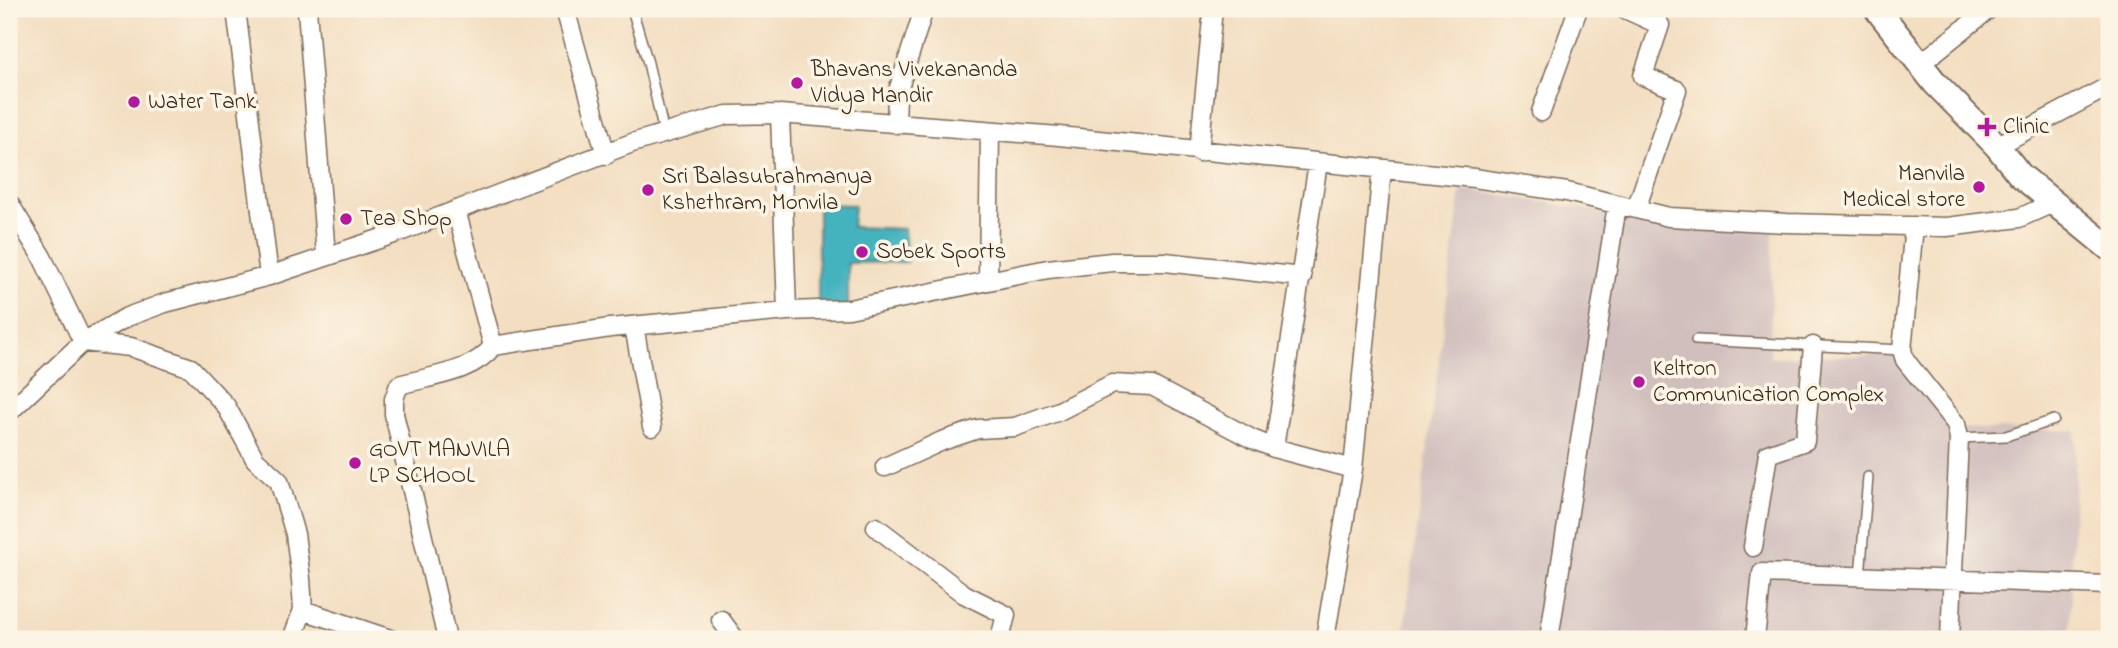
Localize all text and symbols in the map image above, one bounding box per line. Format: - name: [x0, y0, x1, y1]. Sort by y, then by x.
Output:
- place label: Bhavans Vivekananda Vidya Mandir: [810, 54, 1017, 115]
- marker: Bhavans Vivekananda Vidya Mandir: [789, 75, 805, 91]
- place label: Water Tank: [148, 86, 257, 119]
- marker: Water Tank: [126, 94, 142, 110]
- place label: Clinic: [2003, 111, 2050, 144]
- marker: Clinic: [1977, 117, 1997, 137]
- place label: Manvila Medical store: [1843, 158, 1966, 217]
- place label: Sri Balasubrahmanya Kshethram, Monvila: [662, 161, 872, 220]
- marker: Manvila Medical store: [1971, 179, 1987, 195]
- marker: Sri Balasubrahmanya Kshethram, Monvila: [640, 182, 656, 198]
- place label: Tea Shop: [360, 203, 452, 236]
- marker: Tea Shop: [338, 211, 354, 227]
- place label: Sobek Sports: [876, 236, 1006, 269]
- marker: Sobek Sports: [854, 244, 870, 260]
- place label: Keltron Communication Complex: [1653, 353, 1884, 412]
- marker: Keltron Communication Complex: [1631, 374, 1647, 390]
- place label: GOVT MANVILA LP SCHOOL: [369, 434, 510, 493]
- marker: GOVT MANVILA LP SCHOOL: [347, 455, 363, 471]

